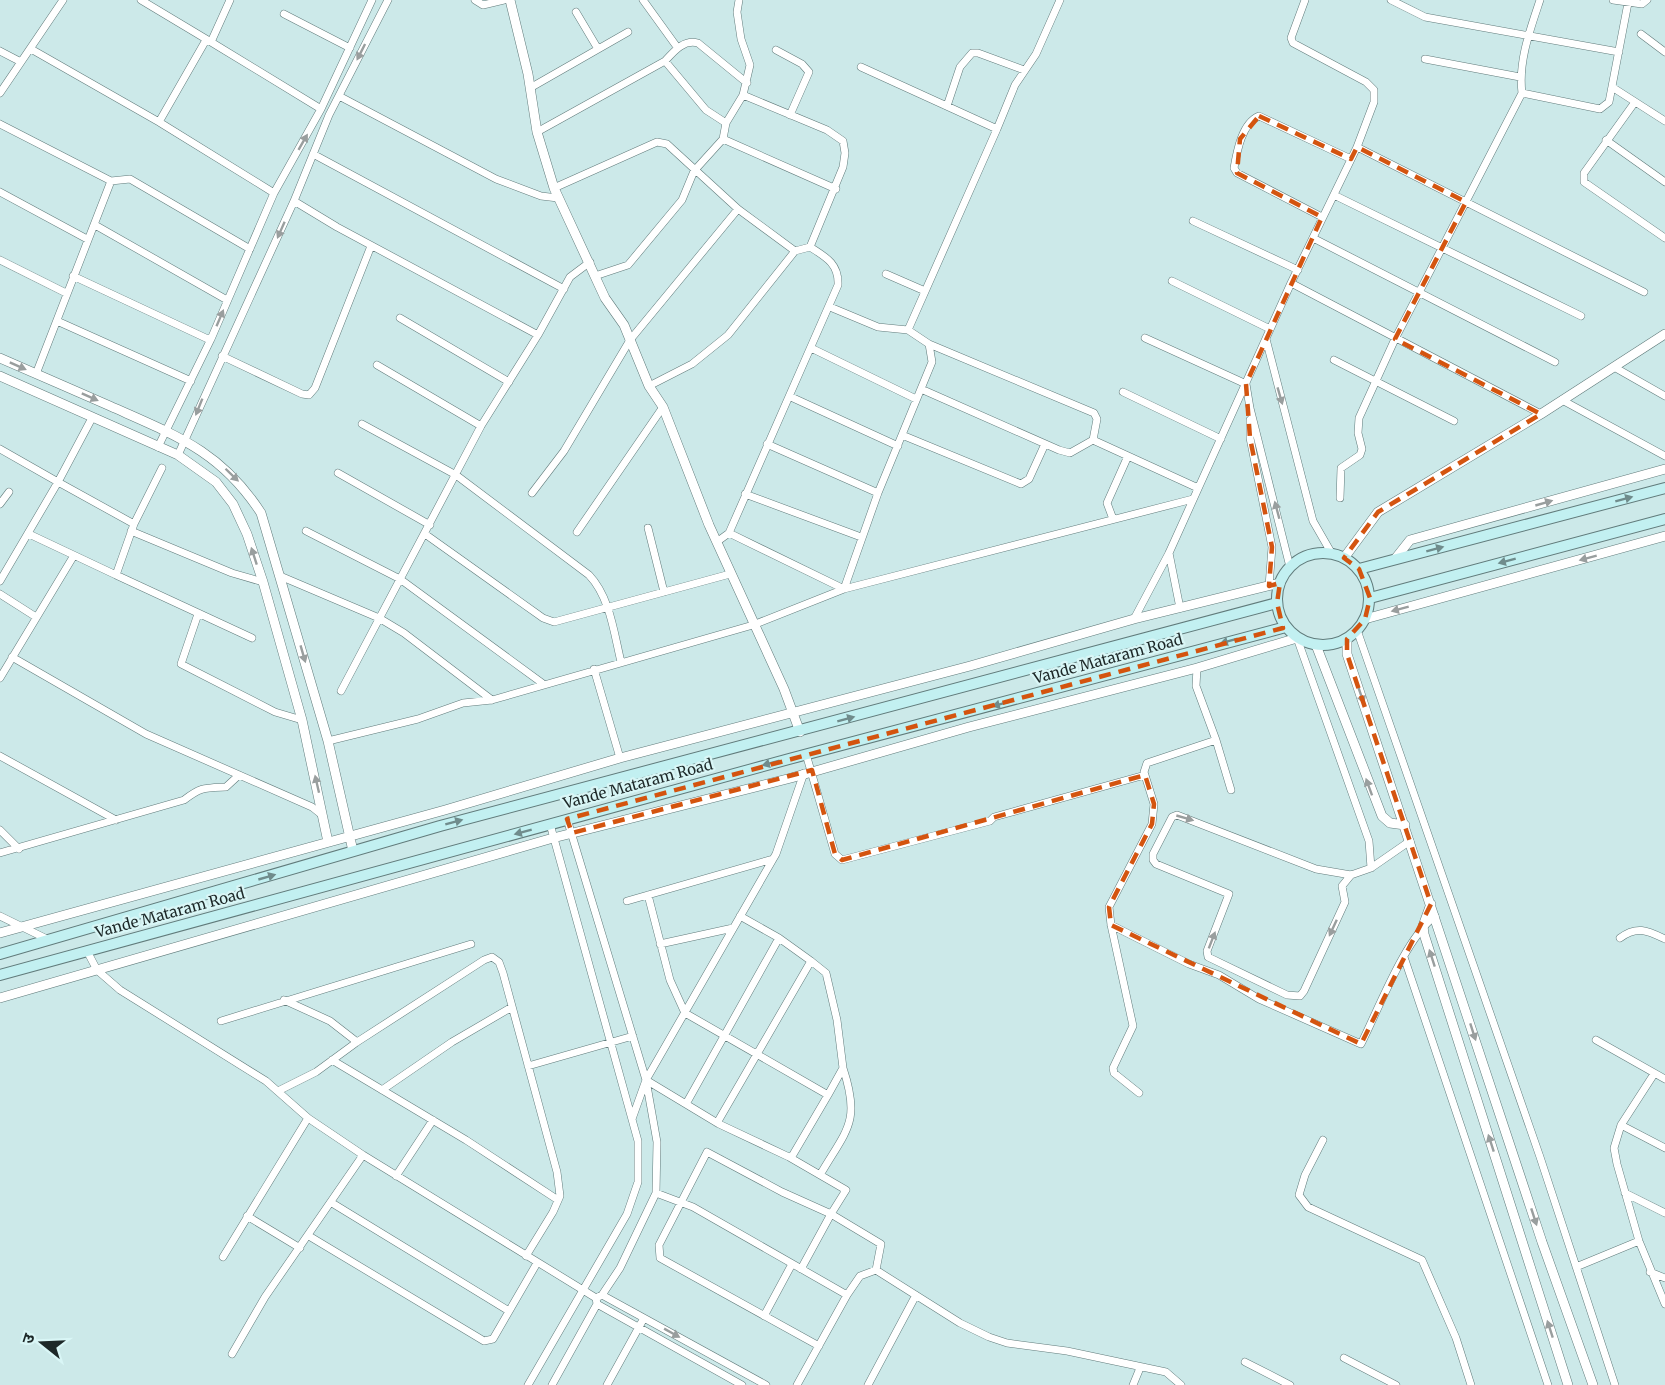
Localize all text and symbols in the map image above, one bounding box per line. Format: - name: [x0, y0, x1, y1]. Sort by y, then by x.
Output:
- one-way arrow: [356, 44, 366, 61]
- one-way arrow: [298, 133, 308, 150]
- one-way arrow: [276, 221, 286, 239]
- one-way arrow: [215, 309, 225, 327]
- one-way arrow: [9, 361, 27, 371]
- one-way arrow: [1276, 387, 1285, 405]
- one-way arrow: [81, 393, 98, 402]
- one-way arrow: [194, 398, 204, 416]
- one-way arrow: [225, 468, 240, 482]
- one-way arrow: [1615, 494, 1633, 503]
- one-way arrow: [1535, 498, 1553, 507]
- one-way arrow: [1272, 501, 1281, 519]
- one-way arrow: [1426, 543, 1445, 553]
- one-way arrow: [249, 547, 258, 565]
- one-way arrow: [1579, 553, 1597, 563]
- one-way arrow: [1498, 557, 1516, 566]
- one-way arrow: [1391, 605, 1410, 615]
- street label: Vande Mataram Road: [1030, 629, 1185, 688]
- one-way arrow: [1220, 637, 1238, 646]
- one-way arrow: [299, 645, 308, 663]
- one-way arrow: [1356, 686, 1366, 704]
- one-way arrow: [992, 700, 1010, 709]
- one-way arrow: [837, 714, 855, 724]
- street label: Vande Mataram Road: [560, 754, 715, 813]
- one-way arrow: [762, 759, 781, 769]
- one-way arrow: [312, 775, 321, 794]
- one-way arrow: [1364, 777, 1374, 795]
- one-way arrow: [1176, 814, 1194, 824]
- one-way arrow: [445, 817, 463, 827]
- one-way arrow: [514, 827, 532, 837]
- one-way arrow: [258, 872, 276, 881]
- street label: Vande Mataram Road: [92, 883, 247, 942]
- one-way arrow: [1329, 919, 1338, 936]
- one-way arrow: [1207, 931, 1217, 949]
- one-way arrow: [1427, 949, 1436, 967]
- one-way arrow: [1469, 1023, 1479, 1041]
- one-way arrow: [1486, 1134, 1495, 1152]
- one-way arrow: [1530, 1208, 1539, 1226]
- north arrow: [12, 1313, 72, 1373]
- one-way arrow: [1545, 1320, 1554, 1338]
- one-way arrow: [663, 1328, 680, 1338]
- text: उ: [17, 1330, 39, 1346]

